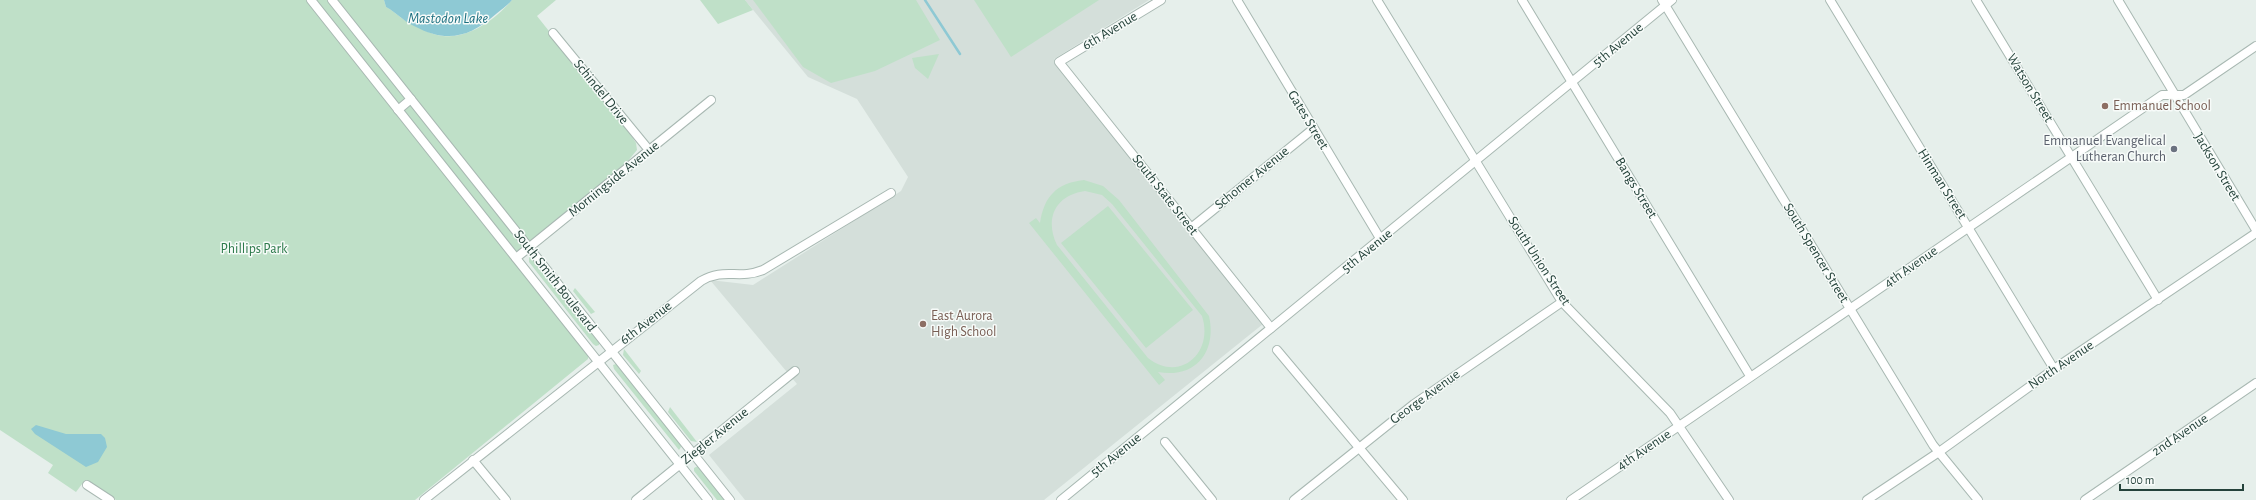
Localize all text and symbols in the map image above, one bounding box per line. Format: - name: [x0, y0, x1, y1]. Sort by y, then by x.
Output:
- street label: 6th Avenue: [1080, 9, 1140, 53]
- water label: Mastodon Lake: [408, 11, 488, 26]
- street label: 5th Avenue: [1590, 20, 1646, 70]
- street label: Watson Street: [2004, 51, 2056, 125]
- street label: Schindel Drive: [571, 57, 631, 127]
- street label: Gates Street: [1285, 88, 1331, 152]
- place label: Emmanuel School: [2113, 99, 2211, 113]
- marker: Emmanuel School: [2100, 101, 2110, 111]
- street label: Jackson Street: [2191, 131, 2243, 204]
- place label: Emmanuel Evangelical Lutheran Church: [2043, 134, 2166, 164]
- street label: Morningside Avenue: [566, 138, 662, 220]
- street label: Schomer Avenue: [1212, 144, 1292, 212]
- marker: Emmanuel Evangelical Lutheran Church: [2169, 144, 2179, 154]
- street label: Hinman Street: [1915, 146, 1969, 222]
- street label: South State Street: [1129, 152, 1201, 238]
- street label: Bangs Street: [1612, 155, 1660, 221]
- street label: South Spencer Street: [1781, 201, 1851, 306]
- street label: South Union Street: [1505, 214, 1573, 308]
- street label: 5th Avenue: [1339, 226, 1395, 276]
- street label: South Smith Boulevard: [511, 228, 599, 334]
- park label: Phillips Park: [220, 242, 288, 256]
- street label: 4th Avenue: [1882, 244, 1940, 290]
- street label: 6th Avenue: [617, 299, 675, 347]
- place label: East Aurora High School: [931, 309, 997, 339]
- marker: East Aurora High School: [918, 319, 928, 329]
- street label: North Avenue: [2026, 338, 2096, 392]
- street label: George Avenue: [1388, 367, 1462, 427]
- street label: Ziegler Avenue: [679, 405, 751, 467]
- street label: 2nd Avenue: [2150, 411, 2210, 459]
- street label: 4th Avenue: [1615, 427, 1673, 473]
- street label: 5th Avenue: [1088, 430, 1144, 480]
- scale bar: [2120, 466, 2243, 492]
- text: 100 m: [2126, 474, 2154, 486]

